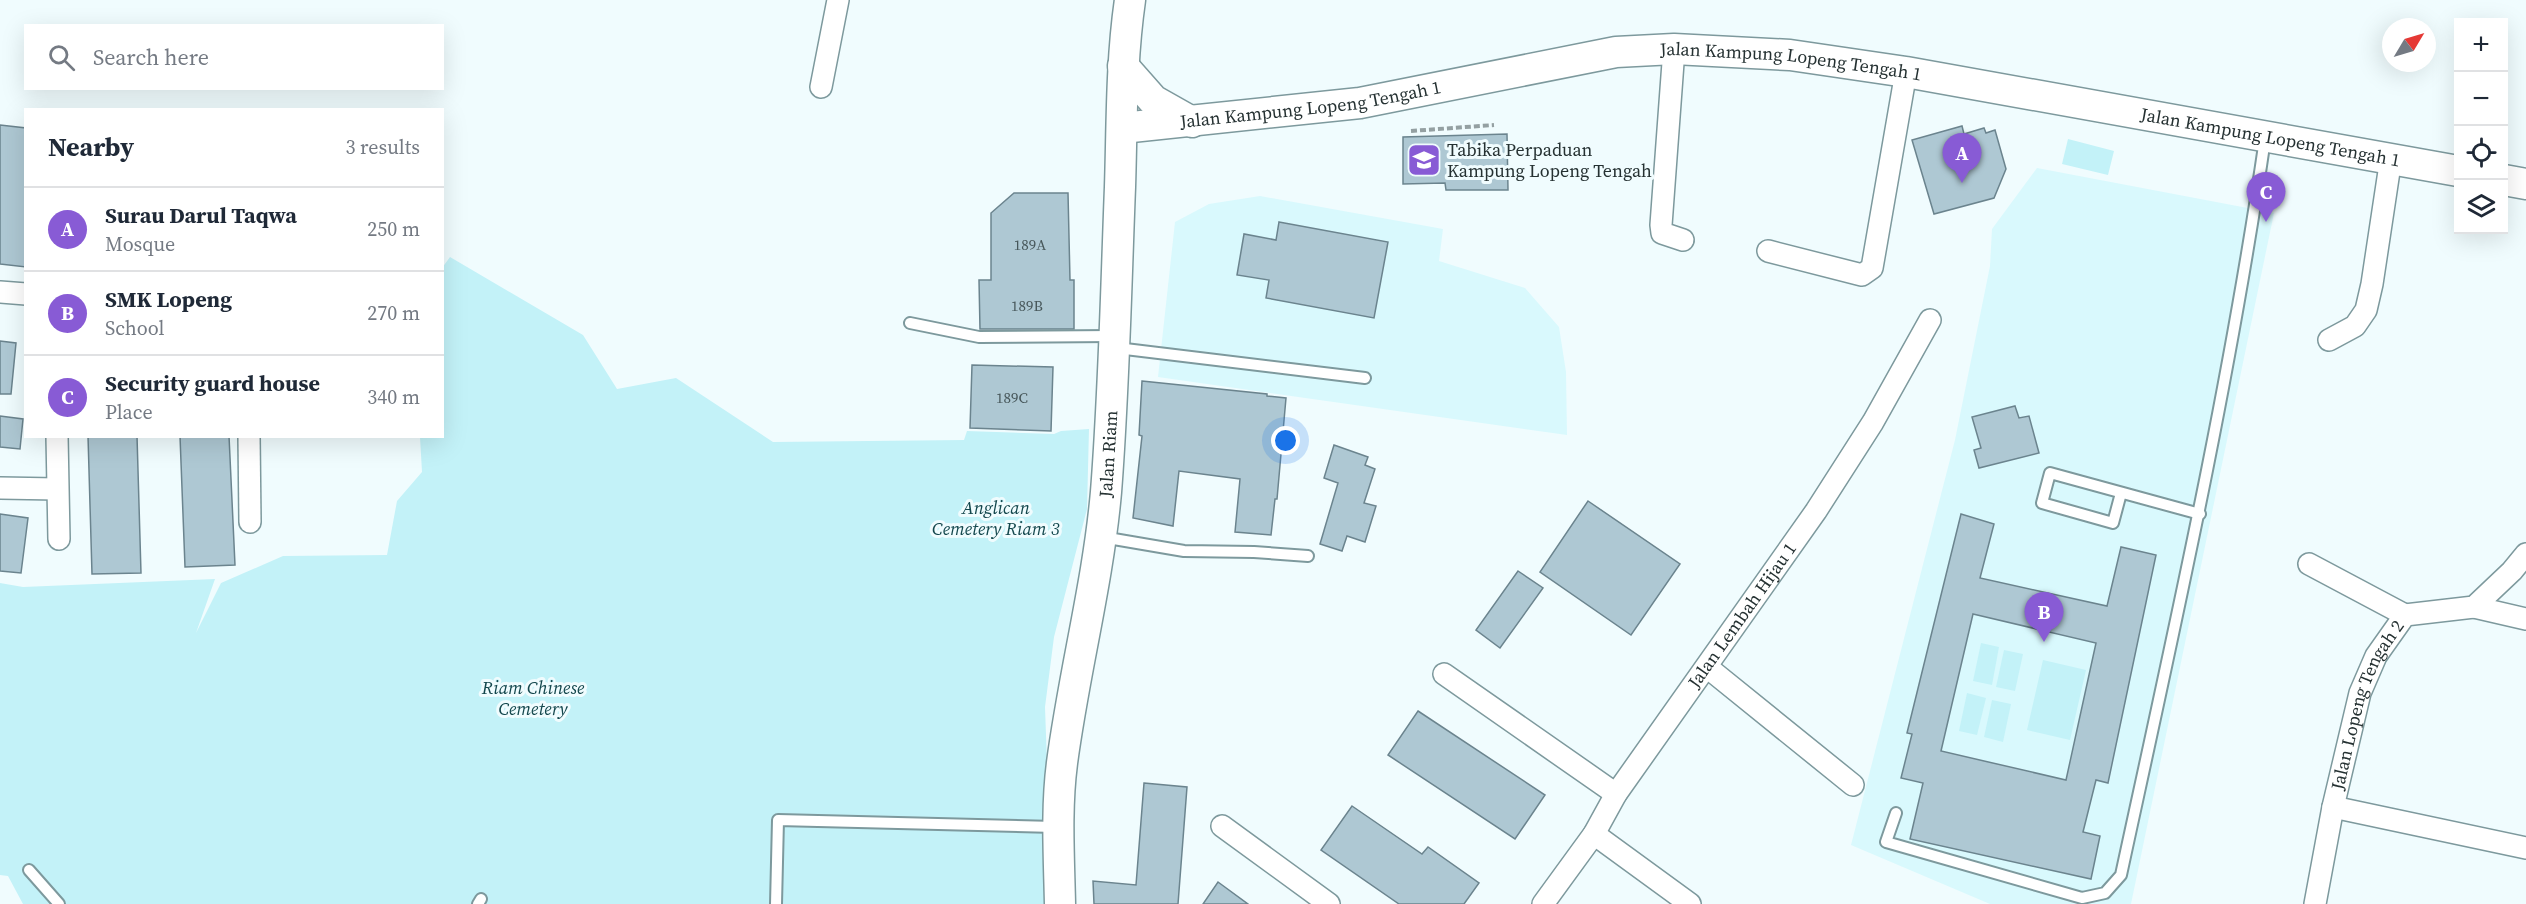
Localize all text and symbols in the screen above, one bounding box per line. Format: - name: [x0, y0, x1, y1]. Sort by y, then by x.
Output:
- north arrow: [2382, 18, 2436, 72]
- map controls: [2454, 18, 2508, 234]
- button: +: [2454, 18, 2508, 72]
- search box: [24, 24, 444, 90]
- street label: Jalan Kampung Lopeng Tengah 1: [1658, 36, 1924, 87]
- icon: search: [45, 41, 78, 74]
- text: Search here: [93, 42, 209, 72]
- button: −: [2454, 72, 2508, 126]
- street label: Jalan Kampung Lopeng Tengah 1: [1178, 74, 1443, 134]
- street label: Jalan Kampung Lopeng Tengah 1: [2138, 101, 2402, 172]
- button: locate: [2454, 126, 2508, 180]
- text: Nearby: [48, 129, 134, 165]
- text: 3 results: [345, 133, 420, 161]
- pin: A: [1942, 134, 1982, 183]
- place label: Tabika Perpaduan Kampung Lopeng Tengah: [1447, 137, 1652, 183]
- school or university icon: Tabika Perpaduan Kampung Lopeng Tengah: [1406, 142, 1442, 178]
- pin: C: [2246, 172, 2286, 222]
- button: layers: [2454, 180, 2508, 234]
- text: Surau Darul Taqwa: [105, 200, 297, 230]
- text: A: [61, 215, 74, 243]
- text: 250 m: [367, 215, 420, 243]
- text: Mosque: [105, 230, 175, 258]
- house number: 189A: [1014, 234, 1046, 255]
- text: SMK Lopeng: [105, 284, 232, 314]
- house number: 189B: [1011, 295, 1043, 316]
- text: B: [61, 299, 74, 327]
- text: 270 m: [367, 299, 420, 327]
- text: School: [105, 314, 165, 342]
- text: Security guard house: [105, 368, 320, 398]
- text: C: [61, 383, 74, 411]
- text: 340 m: [367, 383, 420, 411]
- house number: 189C: [996, 387, 1028, 408]
- text: Place: [105, 398, 153, 426]
- street label: Jalan Riam: [1092, 410, 1123, 499]
- your location: [1271, 426, 1300, 455]
- park label: Anglican Cemetery Riam 3: [932, 495, 1060, 541]
- street label: Jalan Lembah Hijau 1: [1681, 537, 1802, 694]
- pin: B: [2024, 592, 2064, 642]
- street label: Jalan Lopeng Tengah 2: [2324, 615, 2410, 793]
- park label: Riam Chinese Cemetery: [481, 675, 585, 721]

